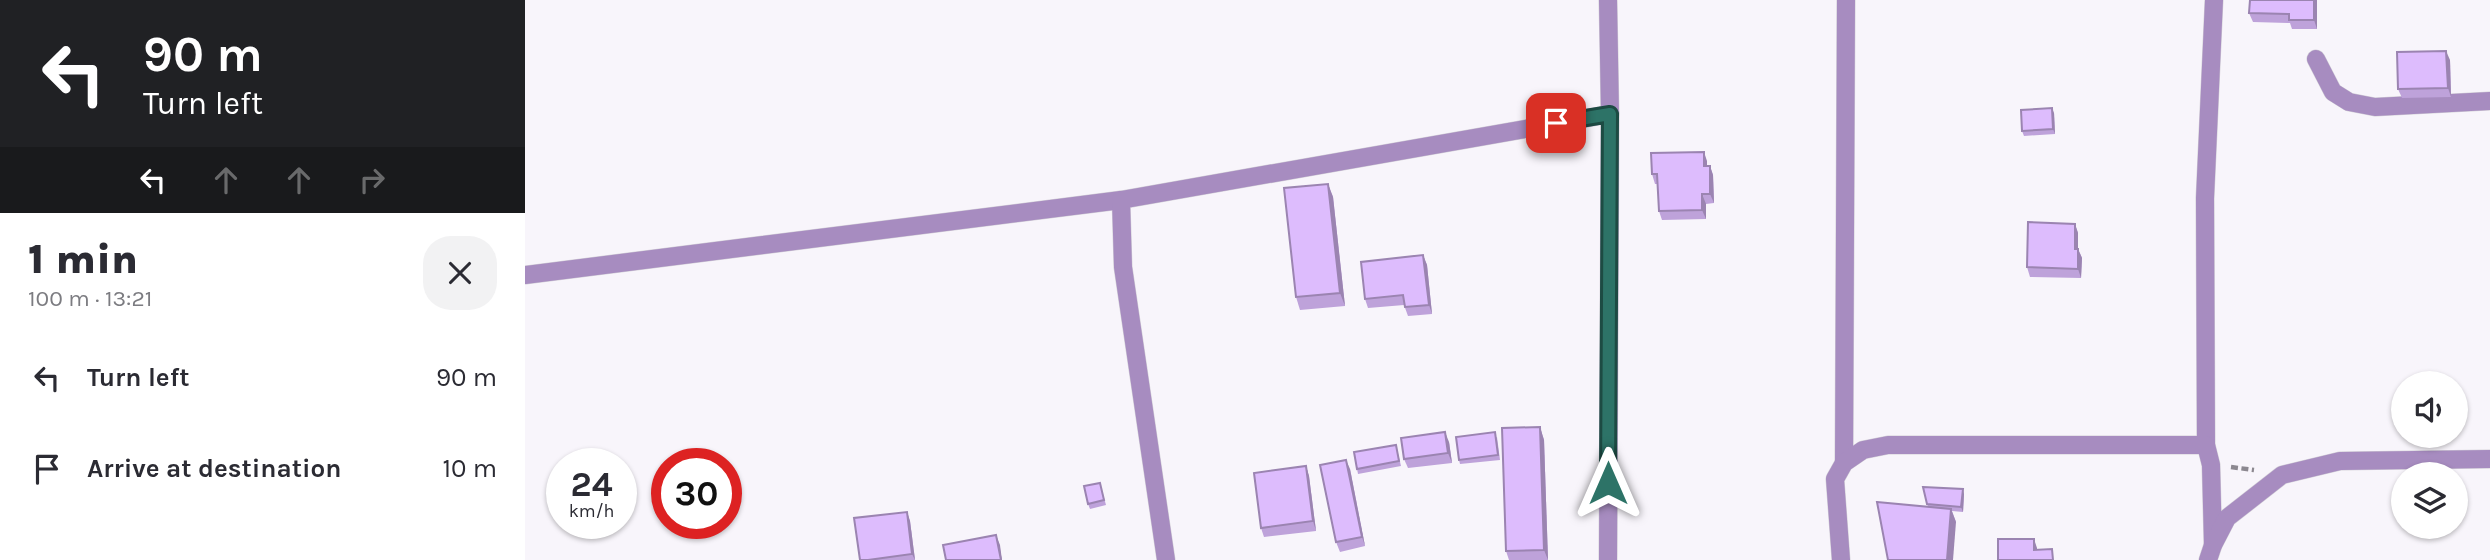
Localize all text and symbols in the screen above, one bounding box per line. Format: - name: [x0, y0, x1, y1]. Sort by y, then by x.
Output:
- text: 90 m: [143, 26, 263, 83]
- icon: left: [28, 28, 119, 119]
- text: Turn left: [143, 85, 263, 122]
- pin: [1526, 93, 1586, 153]
- icon: arrive: [1537, 104, 1575, 142]
- icon: left: [134, 161, 172, 199]
- icon: ahead: [207, 161, 245, 199]
- icon: ahead: [280, 161, 318, 199]
- icon: right: [353, 161, 391, 199]
- text: 1 min: [28, 234, 138, 284]
- button: close: [423, 236, 497, 310]
- text: 100 m · 13:21: [28, 285, 152, 312]
- icon: left: [28, 359, 66, 397]
- text: Turn left: [87, 362, 189, 393]
- text: 90 m: [436, 362, 497, 393]
- map controls: [2391, 371, 2468, 539]
- button: sound: [2391, 371, 2468, 448]
- position arrow: [1571, 446, 1645, 520]
- speed limit sign: 30: [651, 448, 742, 539]
- icon: arrive: [28, 450, 66, 488]
- text: Arrive at destination: [87, 453, 341, 484]
- text: 10 m: [442, 453, 497, 484]
- button: layers: [2391, 462, 2468, 539]
- text: 24: [571, 464, 613, 505]
- text: km/h: [569, 500, 614, 522]

